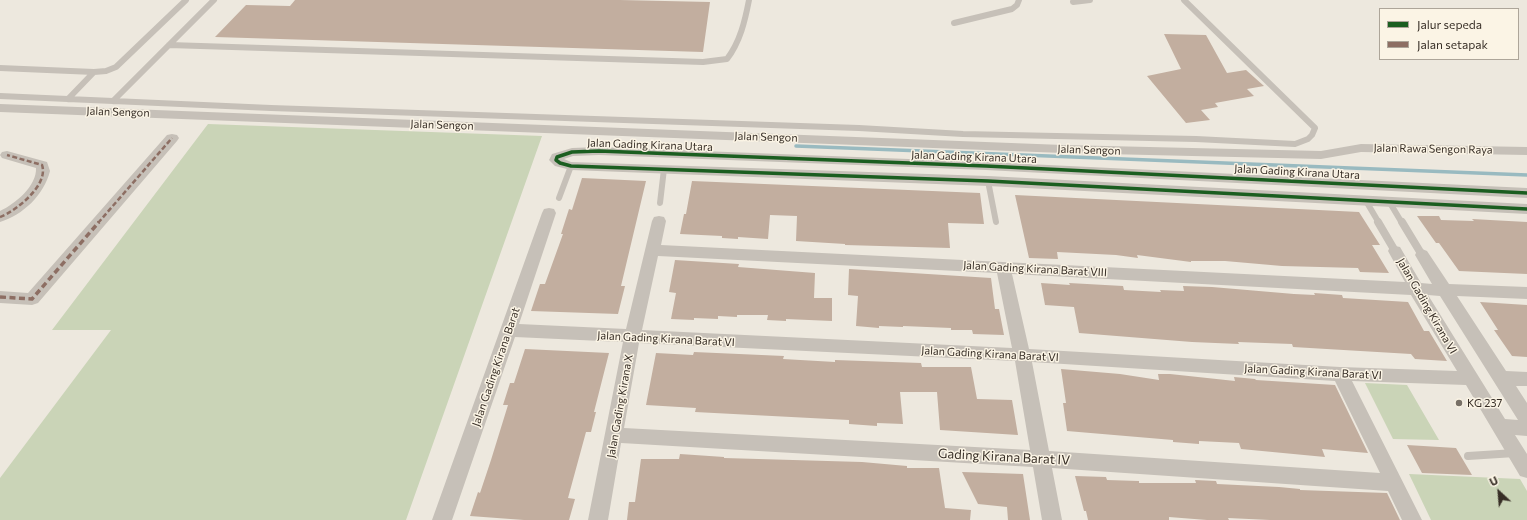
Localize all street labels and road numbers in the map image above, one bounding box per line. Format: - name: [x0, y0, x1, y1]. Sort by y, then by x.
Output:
- street label: Jalan Sengon: [86, 104, 150, 120]
- street label: Jalan Sengon: [410, 117, 474, 133]
- street label: Jalan Sengon: [734, 129, 798, 145]
- street label: Jalan Gading Kirana Utara: [587, 136, 713, 154]
- street label: Jalan Rawa Sengon Raya: [1373, 141, 1493, 157]
- street label: Jalan Sengon: [1057, 142, 1121, 158]
- street label: Jalan Gading Kirana Utara: [911, 148, 1037, 166]
- street label: Jalan Gading Kirana Utara: [1234, 162, 1360, 182]
- street label: Jalan Gading Kirana VI: [1394, 256, 1460, 356]
- street label: Jalan Gading Kirana Barat VIII: [963, 259, 1107, 279]
- street label: Jalan Gading Kirana Barat: [469, 306, 523, 428]
- street label: Jalan Gading Kirana Barat VI: [597, 329, 735, 349]
- street label: Jalan Gading Kirana Barat VI: [921, 344, 1059, 364]
- street label: Jalan Gading Kirana X: [604, 353, 636, 459]
- street label: Jalan Gading Kirana Barat VI: [1244, 362, 1382, 382]
- street label: Gading Kirana Barat IV: [938, 446, 1070, 468]

